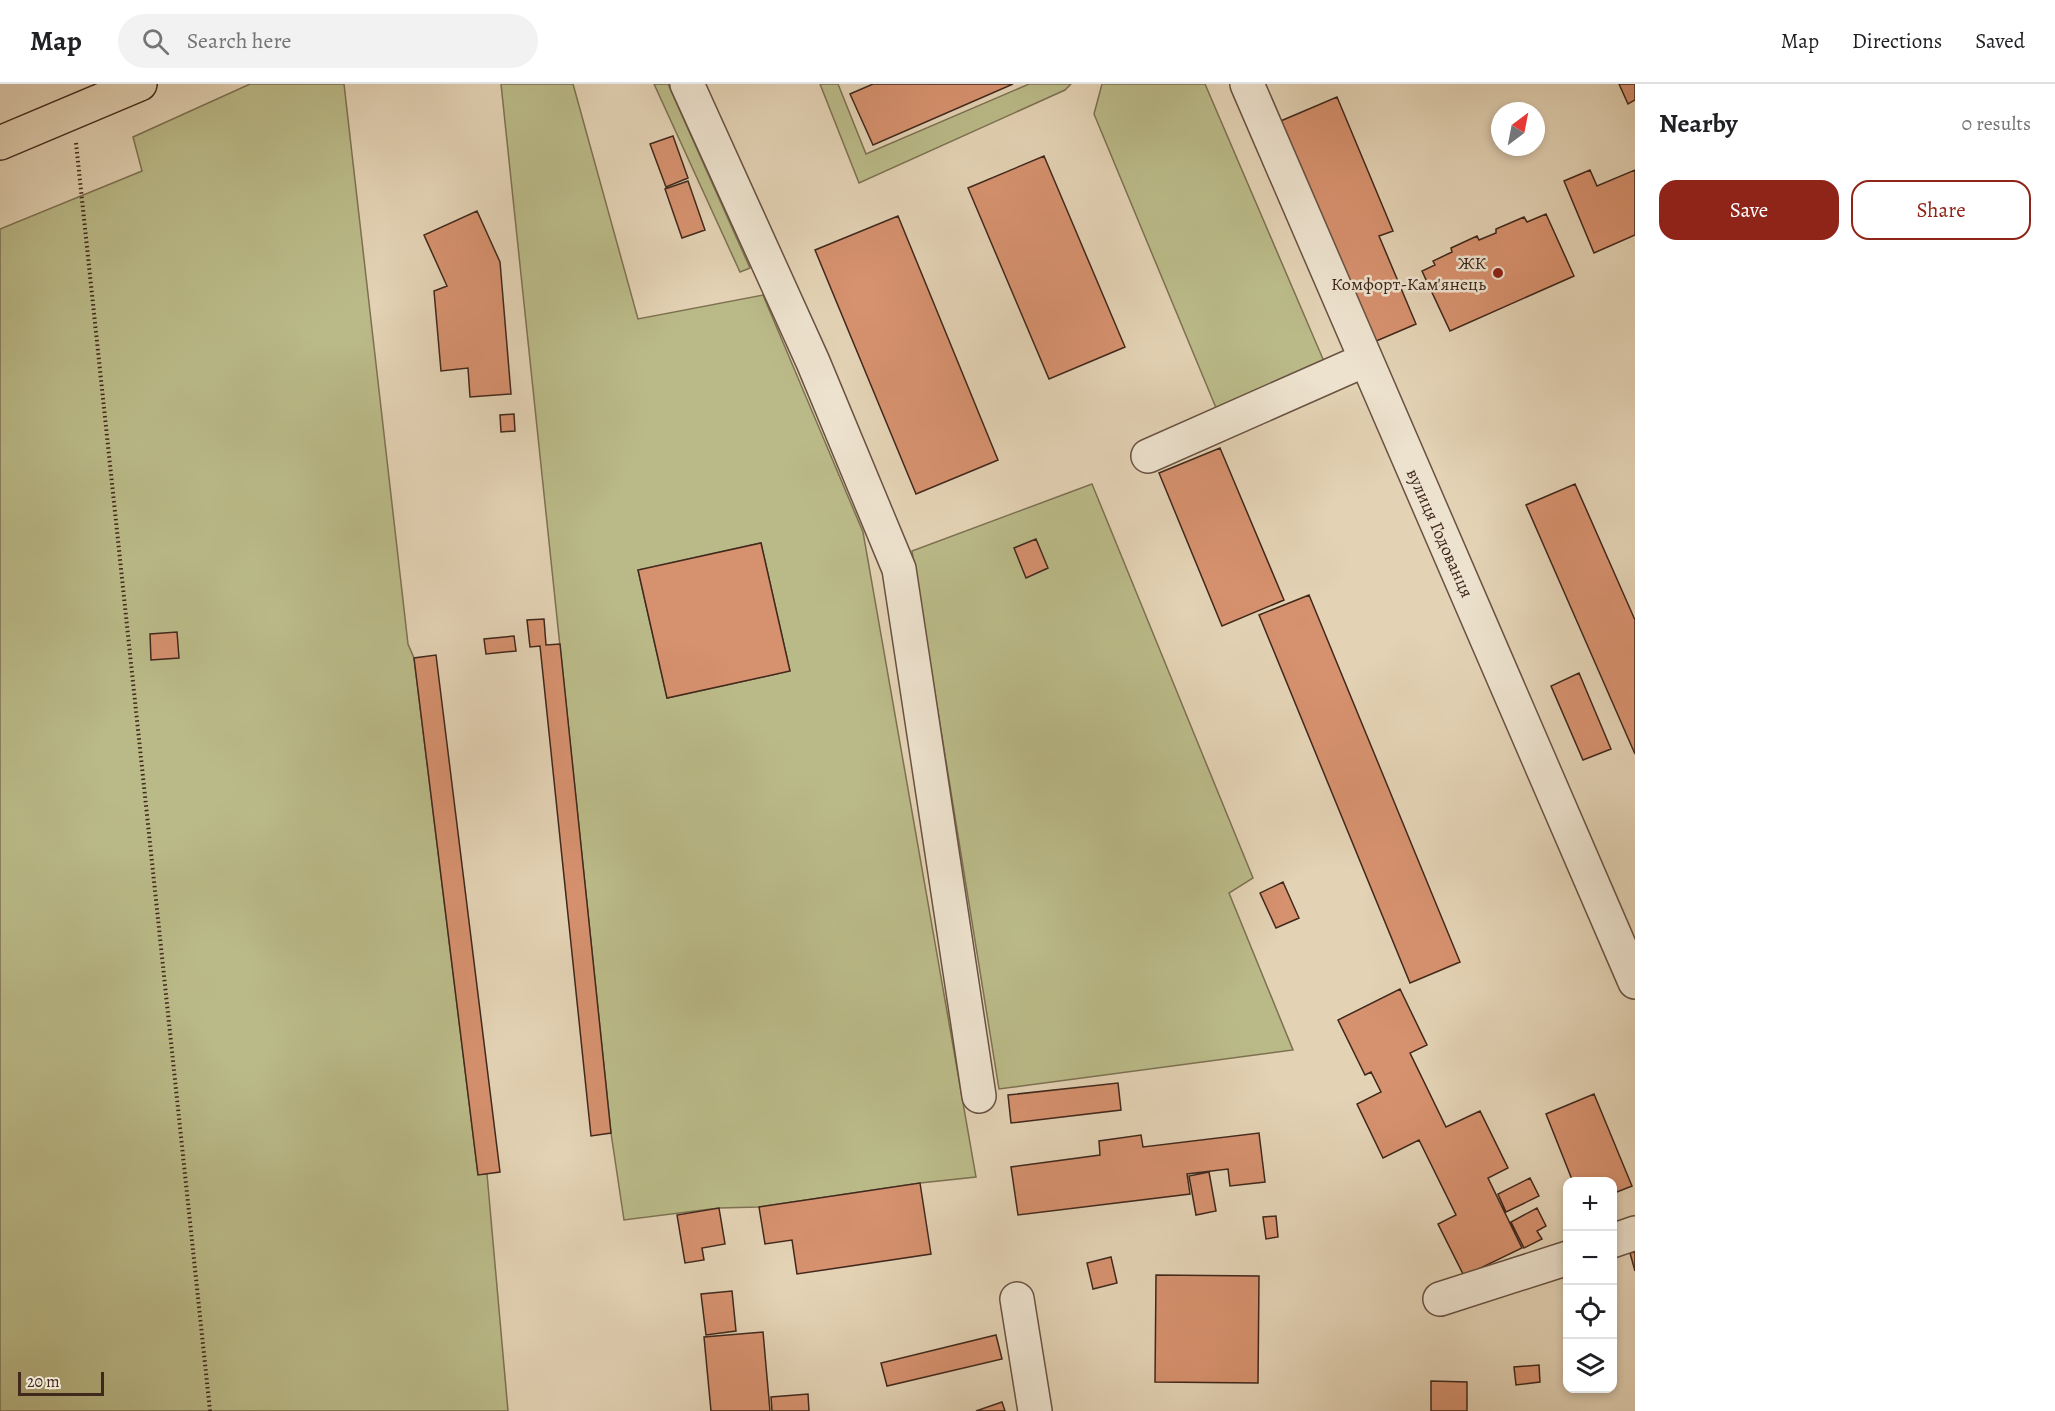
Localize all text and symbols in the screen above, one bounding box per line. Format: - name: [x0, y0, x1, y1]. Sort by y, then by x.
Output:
- search box: [118, 14, 538, 68]
- text: Map: [30, 22, 82, 60]
- icon: search: [139, 25, 172, 58]
- text: Search here: [187, 26, 291, 56]
- text: Map: [1781, 27, 1819, 55]
- text: Directions: [1852, 27, 1942, 55]
- text: Saved: [1975, 27, 2025, 55]
- north arrow: [1491, 102, 1545, 156]
- text: Nearby: [1659, 106, 1738, 141]
- text: 0 results: [1962, 110, 2031, 137]
- button: Save: [1659, 180, 1839, 240]
- button: Share: [1851, 180, 2031, 240]
- place label: ЖК Комфорт-Кам'янець: [1331, 251, 1487, 296]
- marker: ЖК Комфорт-Кам'янець: [1491, 266, 1505, 280]
- street label: вулиця Годованця: [1401, 465, 1479, 601]
- map controls: [1563, 1177, 1617, 1393]
- button: +: [1563, 1177, 1617, 1231]
- button: −: [1563, 1231, 1617, 1285]
- button: locate: [1563, 1285, 1617, 1339]
- button: layers: [1563, 1339, 1617, 1393]
- scale bar: [18, 1369, 104, 1396]
- text: 20 m: [27, 1371, 60, 1393]

